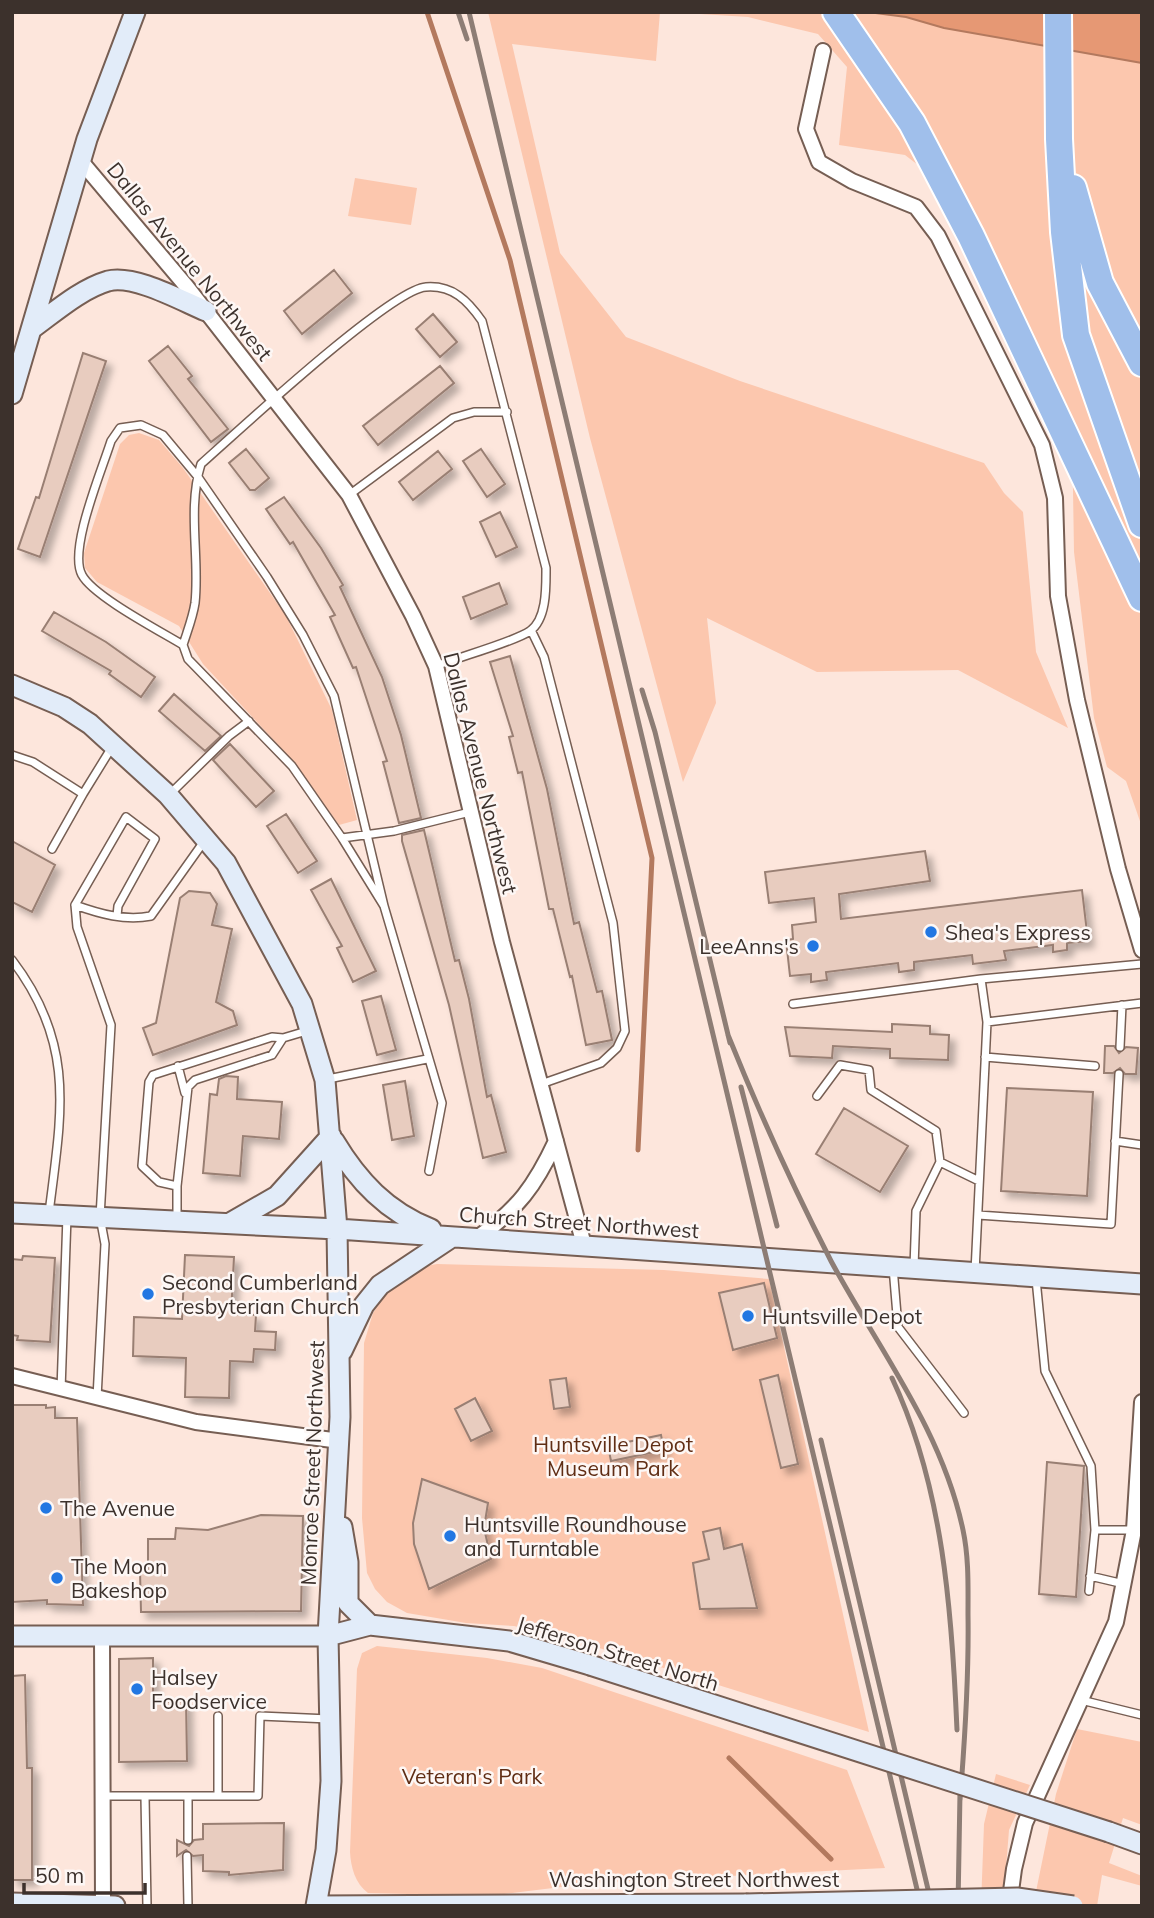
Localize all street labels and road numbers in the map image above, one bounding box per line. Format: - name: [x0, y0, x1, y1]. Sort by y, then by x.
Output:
- street label: Dallas Avenue Northwest: [102, 156, 278, 366]
- street label: Dallas Avenue Northwest: [438, 650, 524, 896]
- street label: Church Street Northwest: [458, 1201, 700, 1243]
- street label: Monroe Street Northwest: [295, 1340, 329, 1586]
- street label: Jefferson Street North: [514, 1610, 722, 1696]
- street label: Washington Street Northwest: [549, 1866, 839, 1892]

